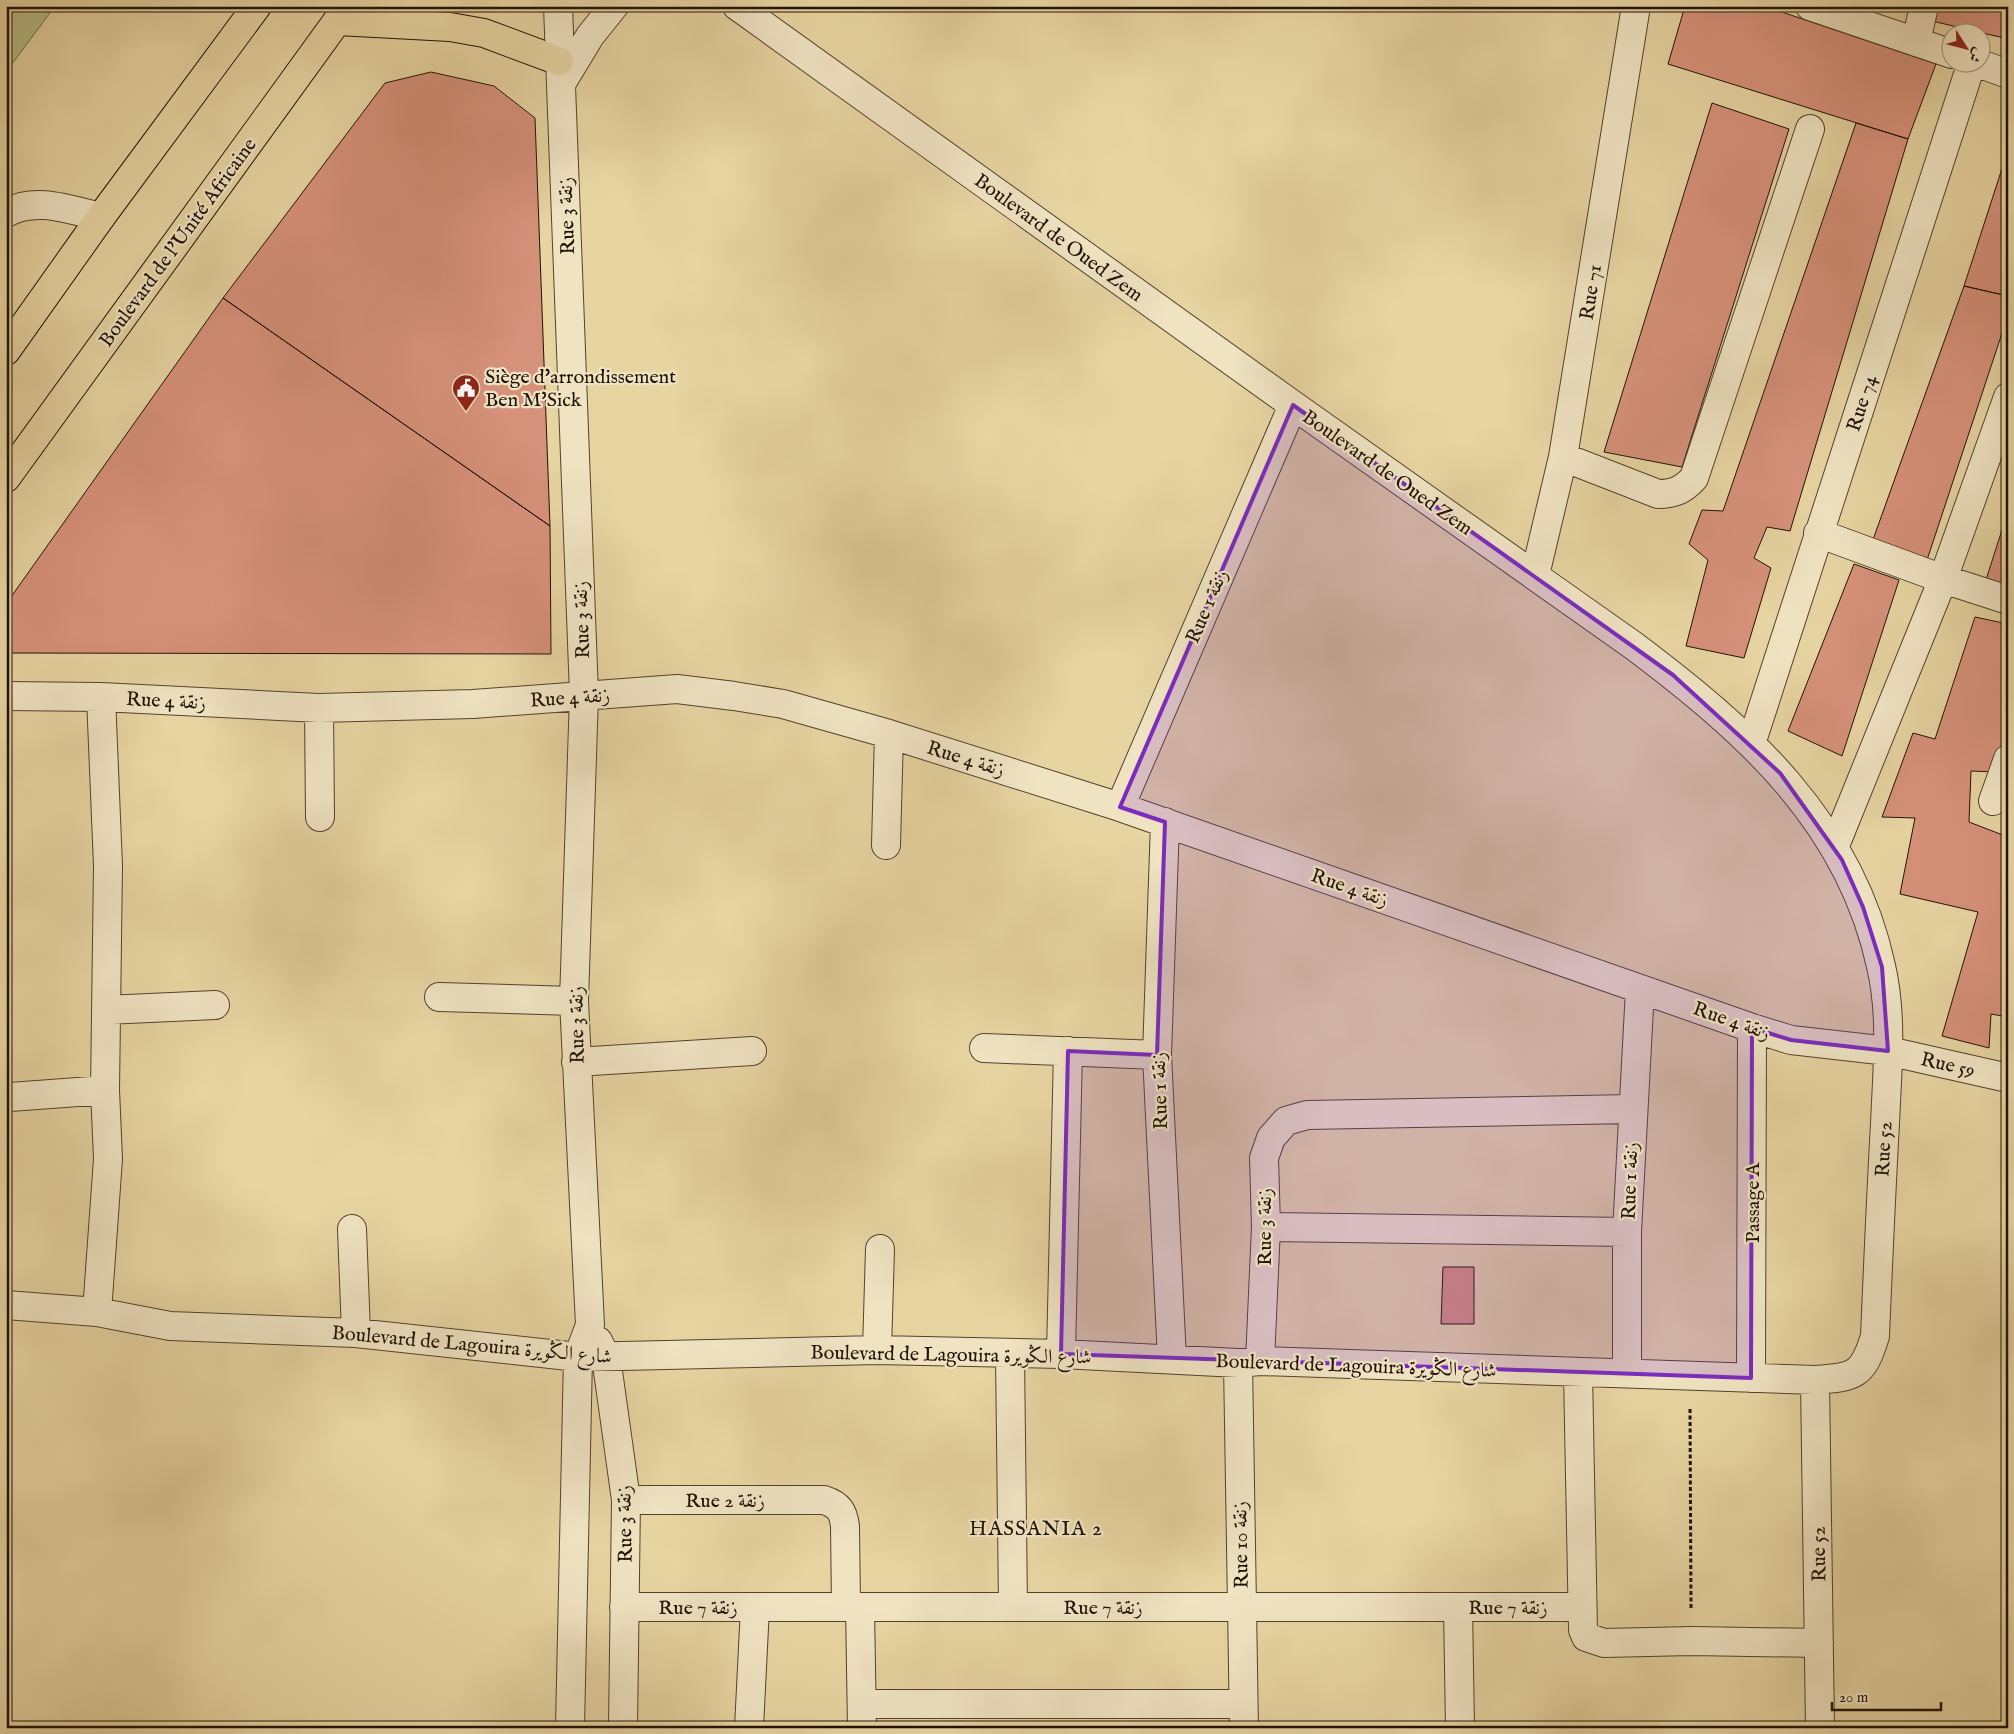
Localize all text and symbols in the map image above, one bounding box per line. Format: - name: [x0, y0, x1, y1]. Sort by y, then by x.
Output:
- north arrow: [1942, 22, 1992, 72]
- text: ش: [1964, 44, 1987, 66]
- street label: Boulevard de l'Unité Africaine: [94, 133, 263, 352]
- street label: Boulevard de Oued Zem: [969, 169, 1147, 308]
- street label: Rue 3 زنقة: [554, 177, 581, 255]
- street label: Rue 71: [1575, 263, 1608, 322]
- place label: Siège d'arrondissement Ben M'Sick: [485, 365, 676, 413]
- street label: Rue 74: [1842, 372, 1883, 435]
- public building icon: Siège d'arrondissement Ben M'Sick: [451, 373, 481, 412]
- street label: Boulevard de Oued Zem: [1297, 405, 1477, 542]
- street label: Rue 1 زنقة: [1181, 566, 1234, 647]
- street label: Rue 3 زنقة: [569, 581, 596, 659]
- street label: Rue 4 زنقة: [529, 683, 611, 714]
- street label: Rue 4 زنقة: [125, 687, 207, 716]
- street label: Rue 4 زنقة: [924, 736, 1008, 783]
- street label: Rue 4 زنقة: [1308, 864, 1391, 913]
- street label: Rue 3 زنقة: [564, 986, 591, 1064]
- street label: Rue 4 زنقة: [1690, 997, 1773, 1046]
- street label: Rue 59: [1918, 1047, 1977, 1084]
- street label: Rue 1 زنقة: [1147, 1052, 1174, 1130]
- street label: Rue 52: [1871, 1121, 1898, 1177]
- street label: Rue 1 زنقة: [1617, 1142, 1644, 1220]
- street label: Passage A: [1741, 1162, 1766, 1243]
- street label: Rue 3 زنقة: [1253, 1188, 1278, 1266]
- street label: Boulevard de Lagouira شارع الڭويرة: [330, 1321, 613, 1374]
- street label: Boulevard de Lagouira شارع الڭويرة: [810, 1341, 1092, 1374]
- street label: Boulevard de Lagouira شارع الڭويرة: [1215, 1349, 1497, 1388]
- street label: Rue 3 زنقة: [612, 1485, 639, 1563]
- street label: Rue 2 زنقة: [685, 1489, 765, 1514]
- street label: Rue 10 زنقة: [1228, 1501, 1255, 1589]
- district label: HASSANIA 2: [969, 1516, 1103, 1543]
- street label: Rue 52: [1807, 1526, 1832, 1582]
- street label: Rue 7 زنقة: [658, 1596, 738, 1621]
- street label: Rue 7 زنقة: [1063, 1596, 1143, 1621]
- street label: Rue 7 زنقة: [1468, 1596, 1548, 1621]
- scale bar: [1832, 1679, 1940, 1711]
- text: 20 m: [1839, 1688, 1869, 1707]

